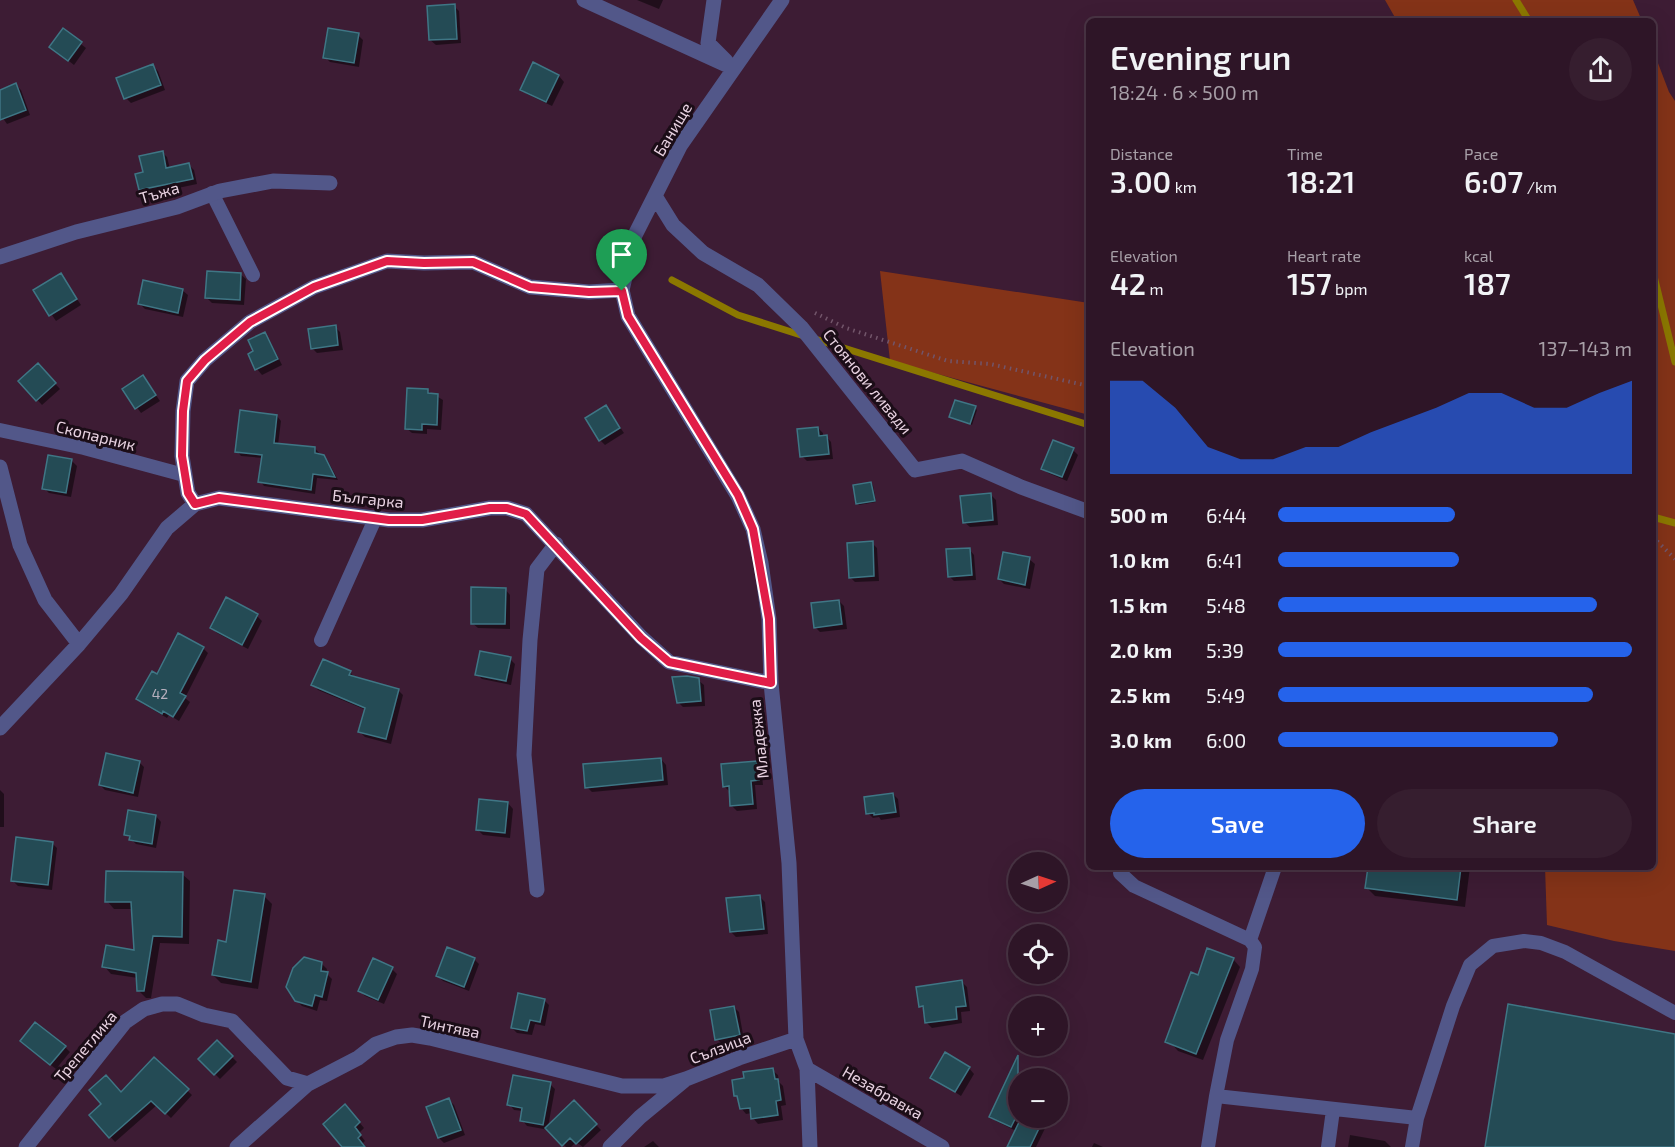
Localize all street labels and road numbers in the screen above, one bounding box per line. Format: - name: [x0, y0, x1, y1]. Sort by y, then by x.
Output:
- street label: Банище: [649, 99, 695, 159]
- street label: Тъжа: [137, 177, 181, 207]
- street label: Стоянови ливади: [820, 325, 916, 437]
- street label: Скопарник: [54, 416, 138, 454]
- street label: Българка: [331, 485, 405, 511]
- street label: Младежка: [744, 698, 772, 780]
- street label: Трепетлика: [50, 1007, 120, 1085]
- street label: Тинтява: [418, 1010, 482, 1042]
- street label: Сълзица: [687, 1027, 753, 1067]
- street label: Незабравка: [839, 1061, 927, 1123]

